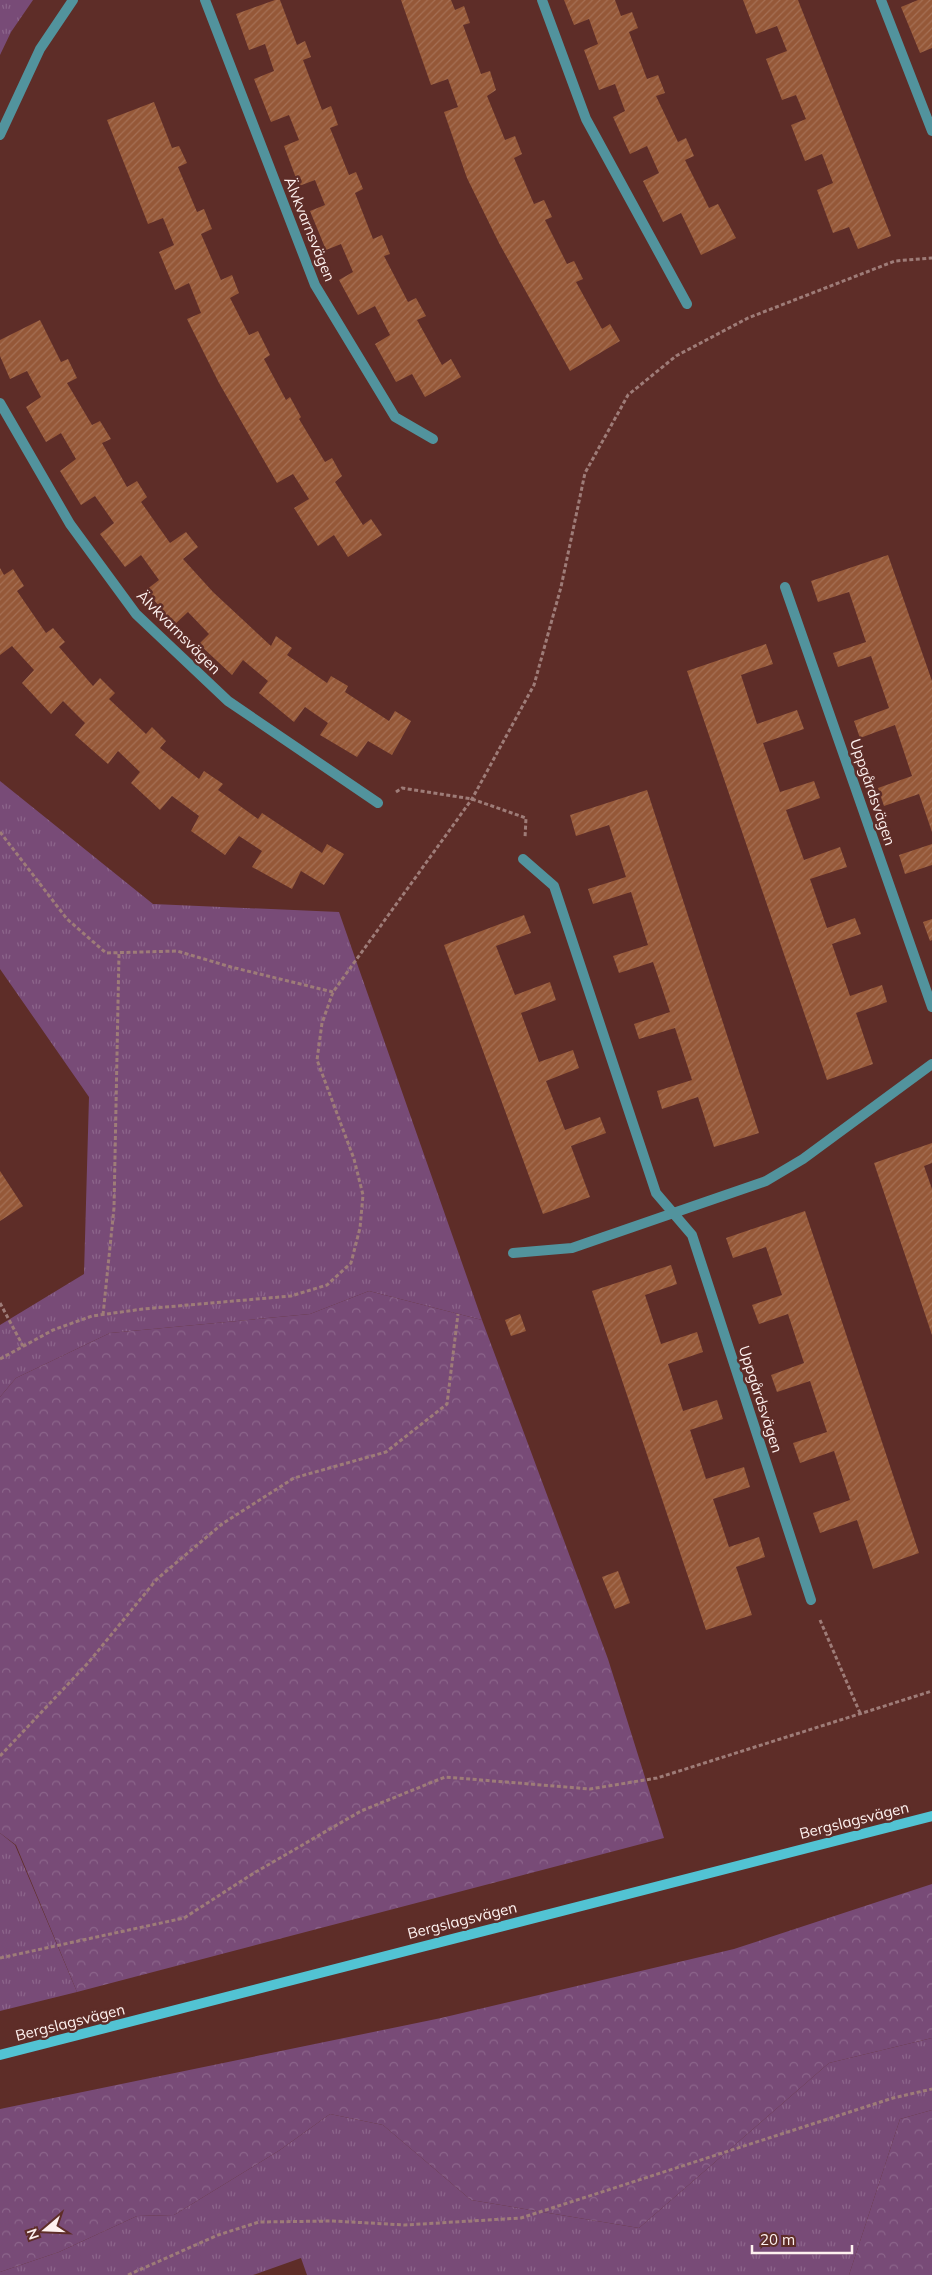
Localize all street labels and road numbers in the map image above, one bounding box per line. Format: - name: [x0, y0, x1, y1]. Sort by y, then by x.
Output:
- street label: Älvkvarnsvägen: [280, 174, 340, 284]
- street label: Älvkvarnsvägen: [133, 586, 225, 678]
- street label: Uppgårdsvägen: [846, 736, 900, 848]
- street label: Uppgårdsvägen: [735, 1343, 787, 1455]
- street label: Bergslagsvägen: [797, 1797, 911, 1843]
- street label: Bergslagsvägen: [405, 1897, 519, 1943]
- street label: Bergslagsvägen: [13, 1999, 127, 2045]

